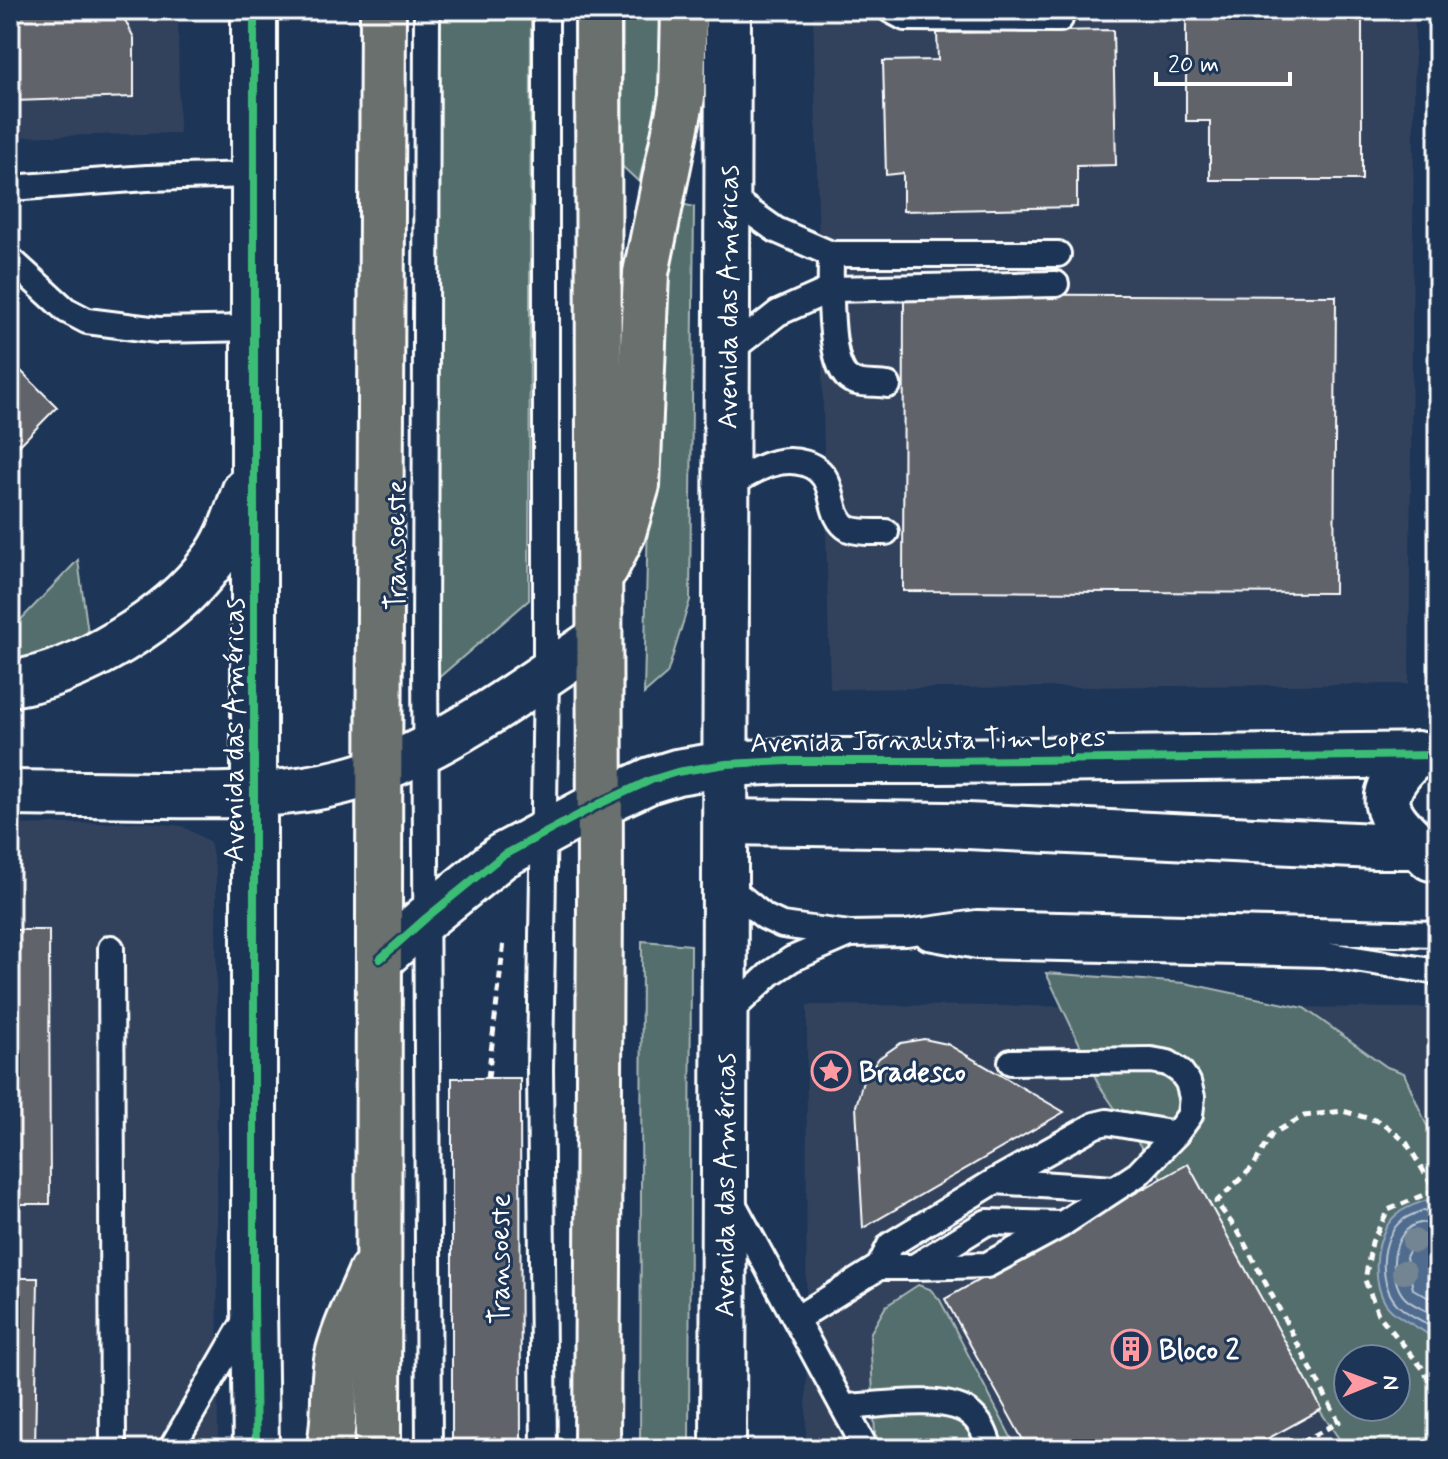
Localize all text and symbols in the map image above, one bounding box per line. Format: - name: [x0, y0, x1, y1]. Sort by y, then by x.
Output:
- scale bar: [1156, 36, 1290, 86]
- text: 20 m: [1168, 50, 1219, 81]
- street label: Avenida das Américas: [711, 165, 748, 429]
- street label: Transoeste: [379, 480, 416, 610]
- street label: Avenida das Américas: [217, 598, 254, 862]
- street label: Avenida Jornalista Tim Lopes: [750, 720, 1106, 763]
- place icon: Bradesco: [810, 1050, 852, 1092]
- street label: Avenida das Américas: [707, 1053, 745, 1317]
- place label: Bradesco: [859, 1055, 966, 1092]
- street label: Transoeste: [483, 1194, 520, 1324]
- building icon: Bloco 2: [1110, 1328, 1152, 1370]
- place label: Bloco 2: [1159, 1333, 1240, 1370]
- north arrow: [1332, 1343, 1412, 1423]
- text: N: [1376, 1375, 1404, 1390]

